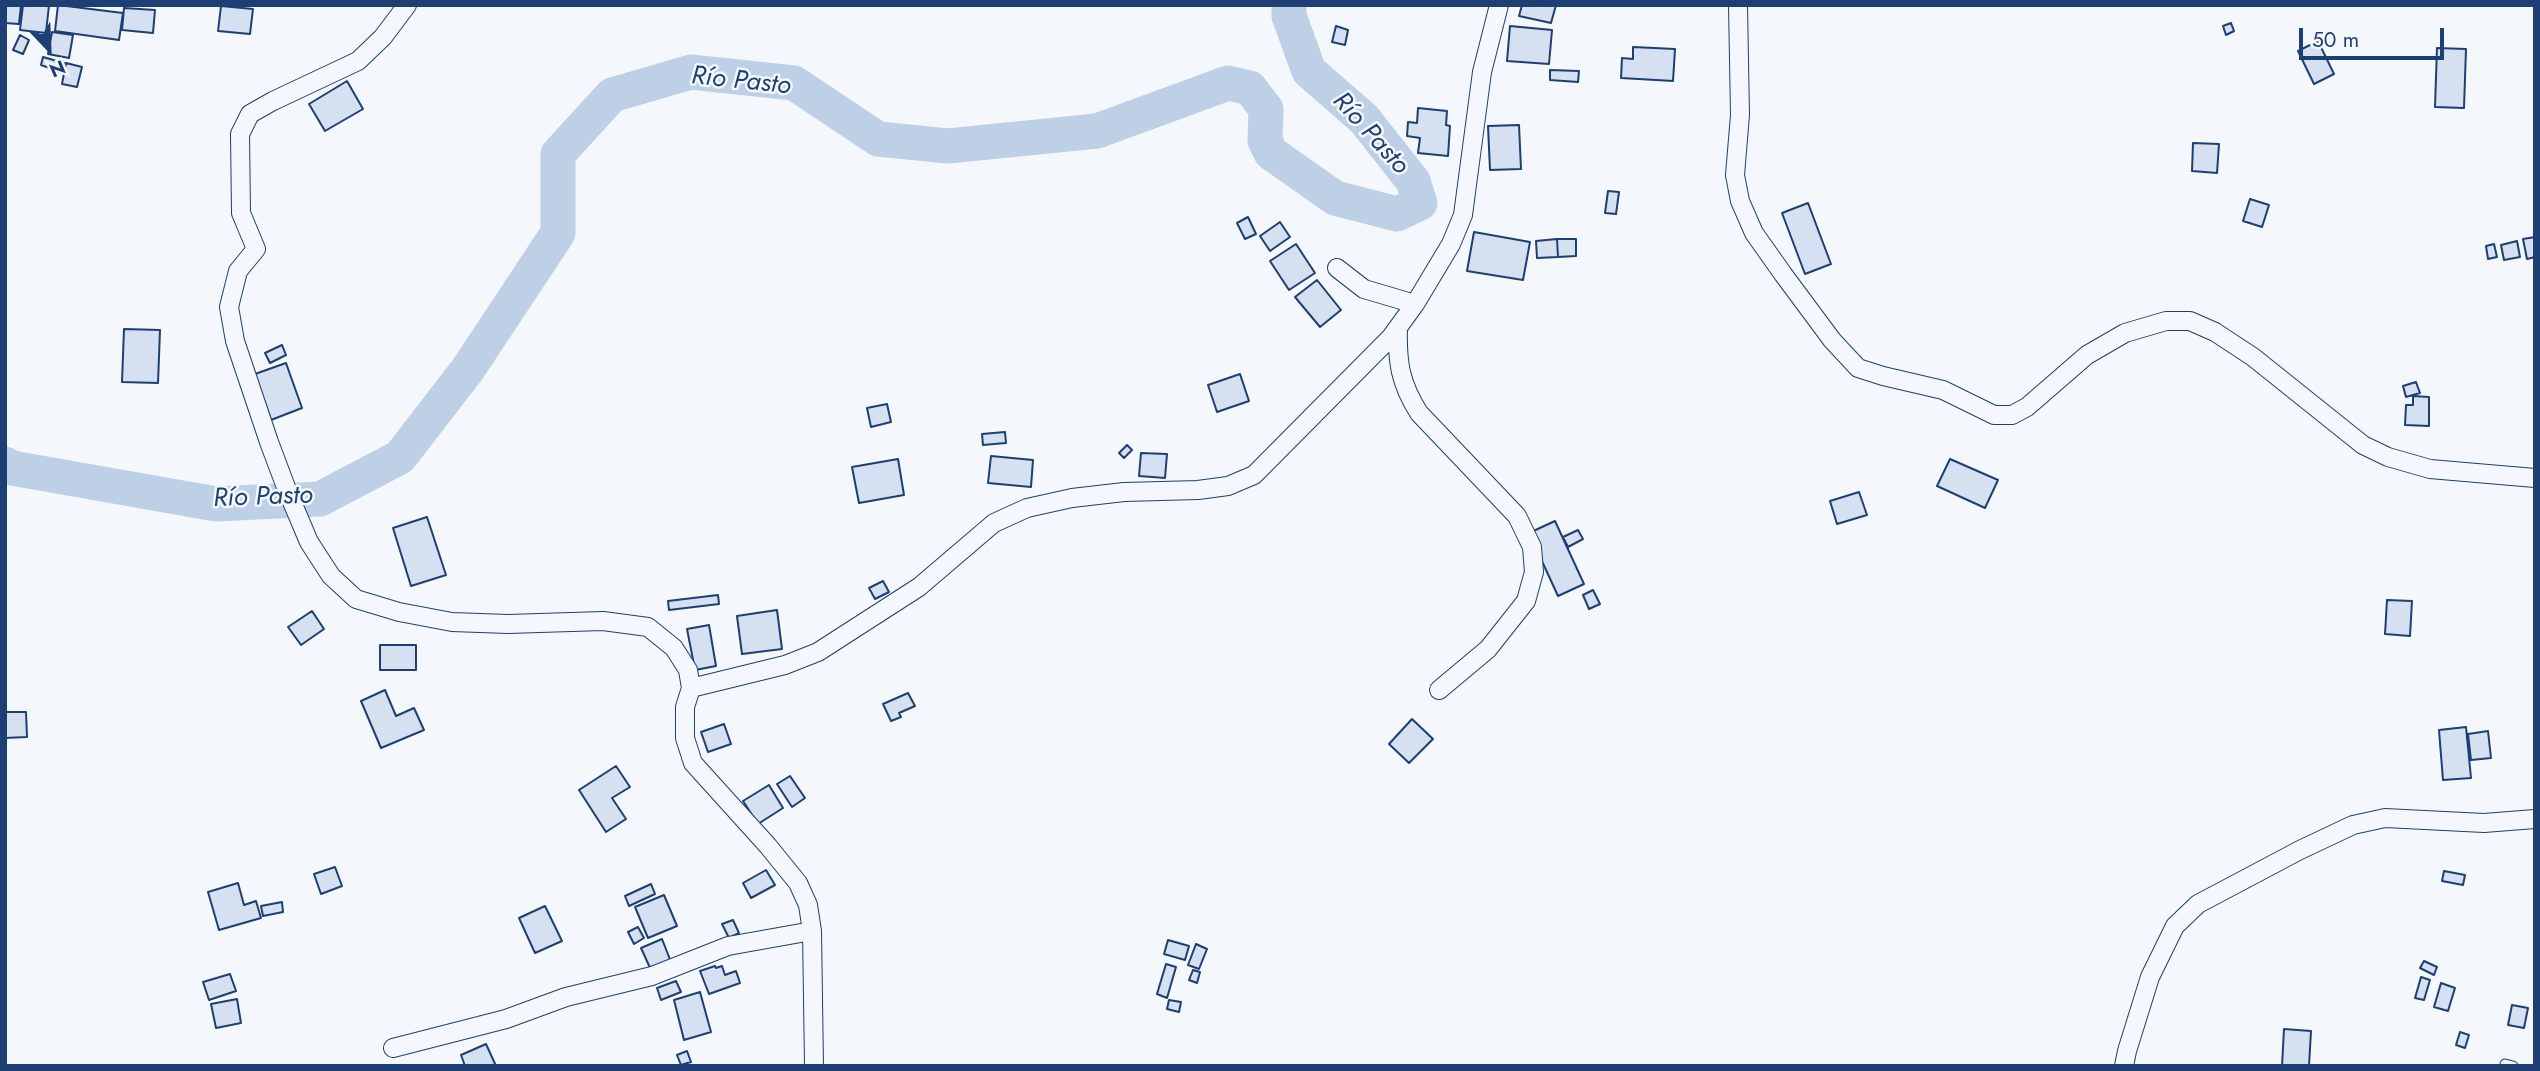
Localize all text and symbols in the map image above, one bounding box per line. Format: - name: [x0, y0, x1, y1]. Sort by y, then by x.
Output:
- north arrow: [14, 14, 84, 84]
- scale bar: [2302, 14, 2447, 58]
- text: 50 m: [2312, 25, 2359, 55]
- text: N: [45, 53, 70, 84]
- water label: Río Pasto: [690, 61, 792, 103]
- water label: Río Pasto: [1325, 87, 1415, 181]
- water label: Río Pasto: [213, 481, 313, 515]

